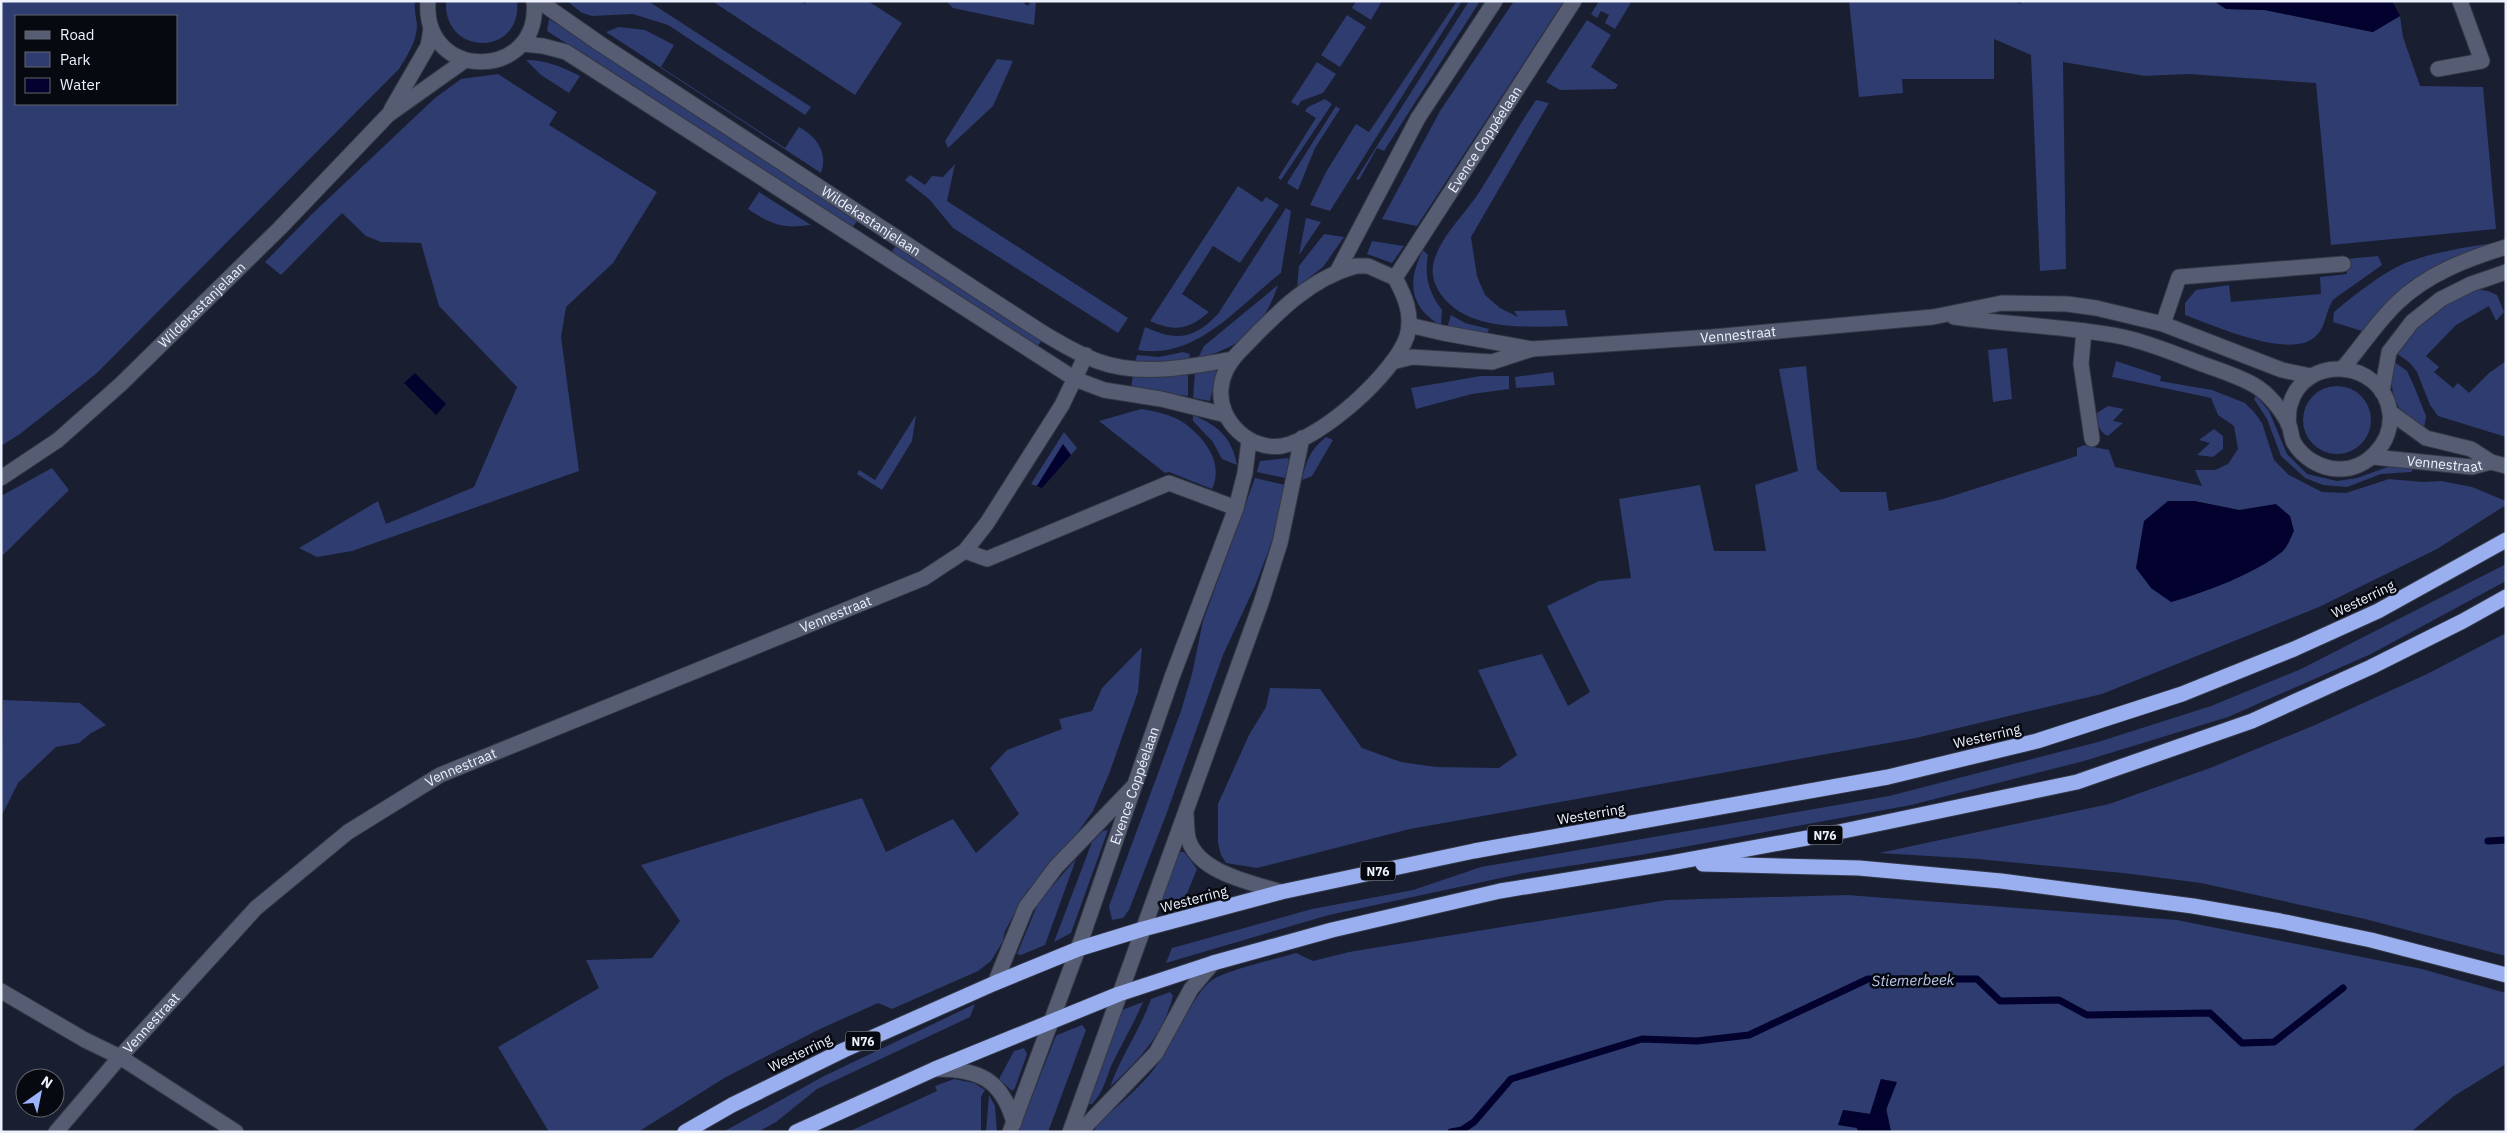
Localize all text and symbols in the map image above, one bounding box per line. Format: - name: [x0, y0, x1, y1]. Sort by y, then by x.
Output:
- legend: [15, 15, 178, 105]
- text: Road: [60, 25, 95, 44]
- text: Park: [60, 50, 90, 69]
- text: Water: [60, 75, 101, 94]
- street label: Evence Coppéelaan: [1443, 83, 1526, 196]
- street label: Wildekastanjelaan: [818, 182, 924, 260]
- street label: Wildekastanjelaan: [154, 258, 249, 352]
- street label: Vennestraat: [1700, 322, 1777, 347]
- street label: Vennestraat: [2406, 451, 2485, 476]
- street label: Westerring: [2328, 576, 2398, 622]
- street label: Vennestraat: [797, 591, 874, 637]
- street label: Westerring: [1952, 719, 2023, 752]
- street label: Evence Coppéelaan: [1106, 724, 1163, 847]
- street label: Vennestraat: [422, 744, 499, 791]
- street label: Westerring: [1556, 799, 1627, 829]
- road number: N76: [1808, 826, 1842, 844]
- road number: N76: [1360, 861, 1396, 880]
- street label: Westerring: [1159, 881, 1230, 917]
- water label: Stiemerbeek: [1872, 970, 1955, 990]
- street label: Vennestraat: [119, 989, 184, 1057]
- street label: Westerring: [765, 1030, 835, 1076]
- road number: N76: [846, 1032, 880, 1050]
- north arrow: [15, 1068, 65, 1118]
- text: N: [38, 1072, 56, 1092]

